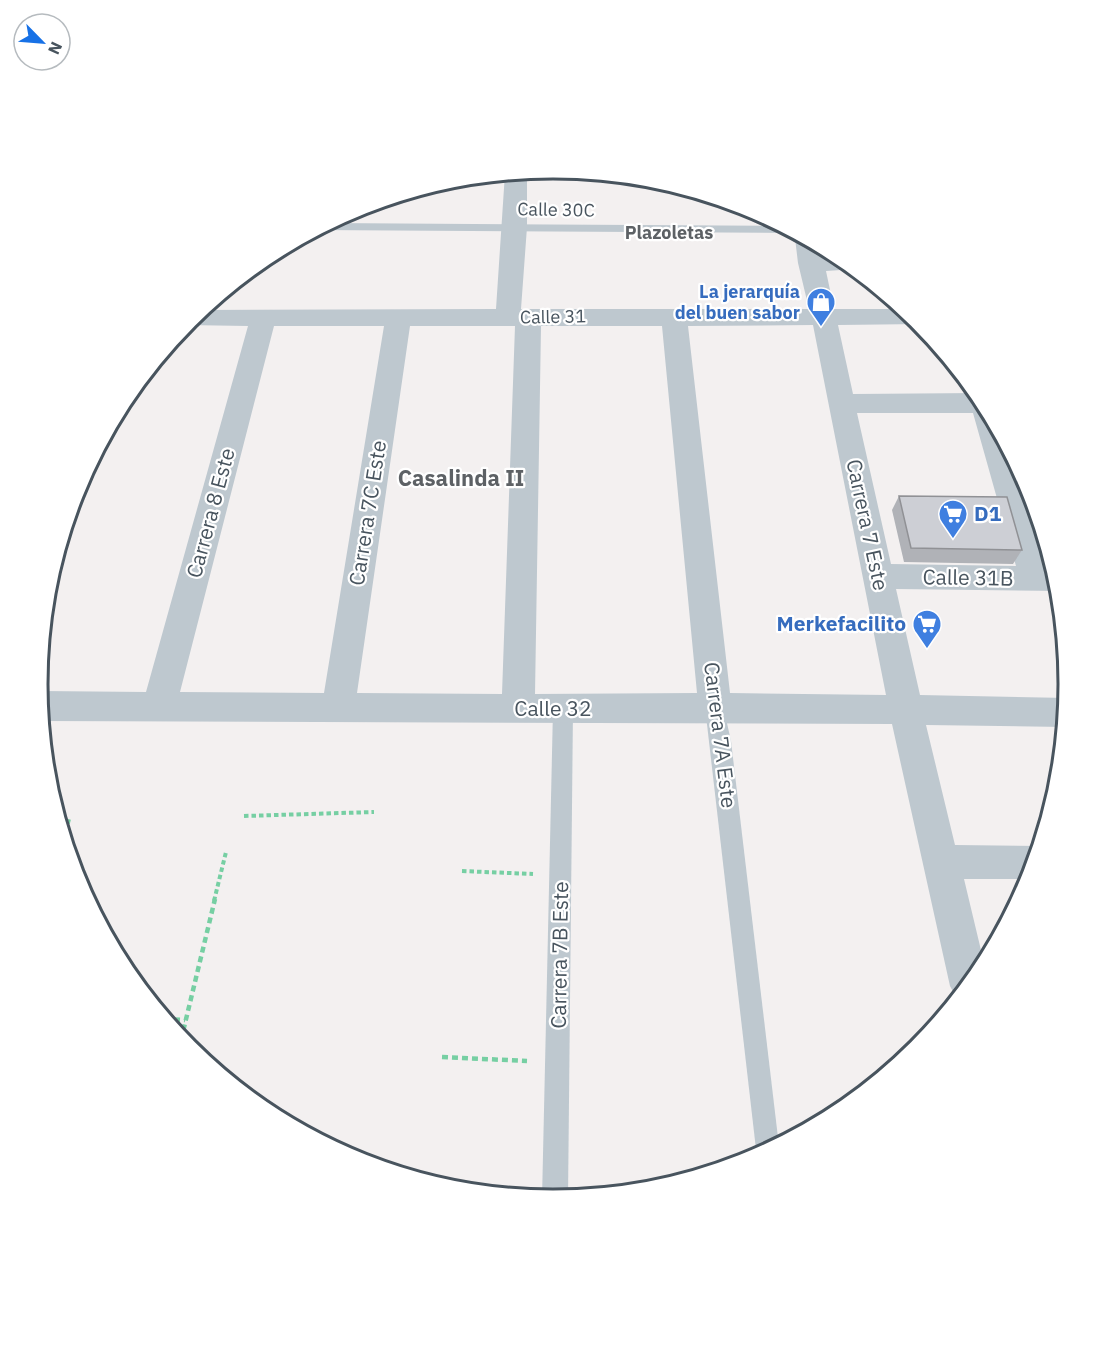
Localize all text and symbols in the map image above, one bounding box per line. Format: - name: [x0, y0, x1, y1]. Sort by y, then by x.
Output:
- north arrow: [12, 12, 72, 72]
- text: N: [44, 39, 67, 58]
- street label: Calle 30C: [517, 197, 595, 222]
- district label: Plazoletas: [625, 221, 713, 244]
- place label: La jerarquía del buen sabor: [675, 280, 800, 324]
- shop icon: La jerarquía del buen sabor: [805, 286, 837, 328]
- street label: Calle 31: [520, 304, 586, 329]
- street label: Carrera 7C Este: [342, 438, 392, 587]
- street label: Carrera 8 Este: [179, 445, 241, 581]
- street label: Carrera 7 Este: [840, 457, 896, 593]
- district label: Casalinda II: [398, 463, 524, 492]
- supermarket icon: D1: [937, 498, 969, 540]
- place label: D1: [974, 499, 1002, 527]
- street label: Calle 31B: [922, 562, 1014, 592]
- supermarket icon: Merkefacilito: [911, 608, 943, 650]
- place label: Merkefacilito: [777, 609, 906, 637]
- street label: Carrera 7A Este: [698, 660, 744, 810]
- street label: Calle 32: [514, 694, 592, 722]
- street label: Carrera 7B Este: [544, 881, 574, 1029]

